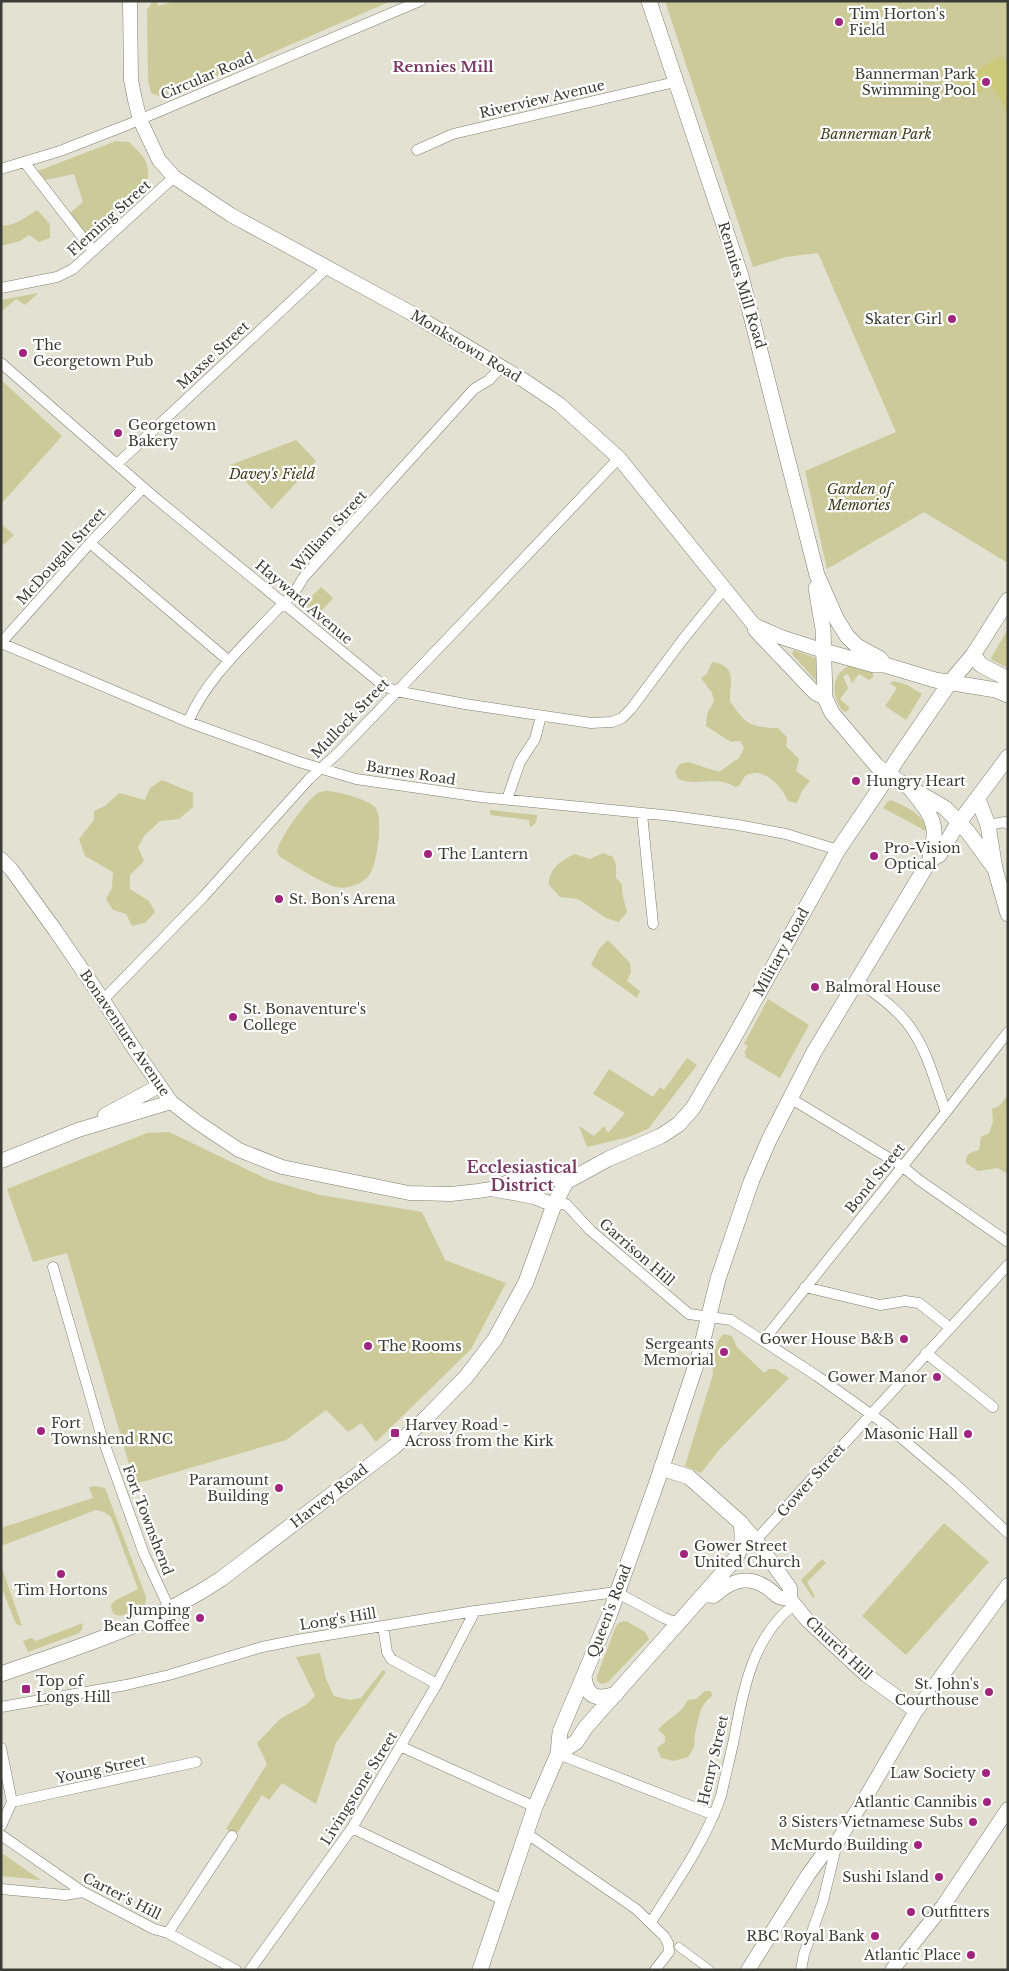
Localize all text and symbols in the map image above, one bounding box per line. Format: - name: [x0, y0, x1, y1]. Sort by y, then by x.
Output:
- place label: Tim Horton's Field: [849, 5, 945, 39]
- marker: Tim Horton's Field: [833, 16, 845, 28]
- street label: Circular Road: [158, 48, 257, 104]
- district label: Rennies Mill: [392, 57, 494, 76]
- place label: Bannerman Park Swimming Pool: [855, 65, 976, 99]
- street label: Riverview Avenue: [478, 76, 606, 122]
- marker: Bannerman Park Swimming Pool: [980, 76, 992, 88]
- park label: Bannerman Park: [819, 125, 932, 143]
- street label: Fleming Street: [64, 175, 155, 260]
- street label: Rennies Mill Road: [714, 219, 770, 351]
- street label: Monkstown Road: [407, 306, 525, 386]
- place label: Skater Girl: [865, 310, 942, 328]
- marker: Skater Girl: [946, 313, 958, 325]
- street label: Maxse Street: [173, 317, 253, 393]
- place label: The Georgetown Pub: [33, 336, 153, 370]
- marker: The Georgetown Pub: [17, 347, 29, 359]
- place label: Georgetown Bakery: [128, 416, 216, 450]
- marker: Georgetown Bakery: [112, 427, 124, 439]
- park label: Davey's Field: [228, 465, 316, 483]
- park label: Garden of Memories: [827, 480, 894, 514]
- street label: William Street: [287, 486, 371, 576]
- street label: McDougall Street: [13, 503, 110, 608]
- street label: Hayward Avenue: [252, 556, 356, 648]
- street label: Mullock Street: [307, 674, 393, 762]
- street label: Barnes Road: [365, 757, 458, 789]
- place label: Hungry Heart: [866, 772, 966, 790]
- marker: Hungry Heart: [850, 775, 862, 787]
- place label: Pro-Vision Optical: [884, 839, 961, 873]
- place label: The Lantern: [438, 845, 528, 863]
- marker: The Lantern: [422, 848, 434, 860]
- marker: Pro-Vision Optical: [868, 850, 880, 862]
- place label: St. Bon's Arena: [289, 890, 396, 908]
- marker: St. Bon's Arena: [273, 893, 285, 905]
- street label: Military Road: [749, 904, 813, 1000]
- street label: Bonaventure Avenue: [76, 966, 174, 1100]
- place label: Balmoral House: [825, 978, 941, 996]
- marker: Balmoral House: [809, 981, 821, 993]
- place label: St. Bonaventure's College: [243, 1000, 366, 1034]
- marker: St. Bonaventure's College: [227, 1011, 239, 1023]
- street label: Bond Street: [841, 1139, 909, 1217]
- district label: Ecclesiastical District: [467, 1157, 578, 1195]
- street label: Garrison Hill: [596, 1214, 679, 1290]
- place label: Gower House B&B: [760, 1330, 894, 1348]
- marker: Gower House B&B: [898, 1333, 910, 1345]
- place label: Sergeants Memorial: [643, 1335, 714, 1369]
- place label: The Rooms: [378, 1337, 462, 1355]
- marker: The Rooms: [362, 1340, 374, 1352]
- marker: Sergeants Memorial: [718, 1346, 730, 1358]
- place label: Gower Manor: [827, 1368, 927, 1386]
- marker: Gower Manor: [931, 1371, 943, 1383]
- place label: Fort Townshend RNC: [51, 1414, 173, 1448]
- place label: Harvey Road - Across from the Kirk: [404, 1416, 554, 1450]
- marker: Fort Townshend RNC: [35, 1425, 47, 1437]
- place label: Masonic Hall: [864, 1425, 958, 1443]
- marker: Harvey Road - Across from the Kirk: [389, 1427, 401, 1439]
- marker: Masonic Hall: [962, 1428, 974, 1440]
- street label: Gower Street: [773, 1439, 849, 1521]
- street label: Harvey Road: [287, 1460, 372, 1532]
- street label: Fort Townshend: [119, 1462, 178, 1578]
- place label: Paramount Building: [189, 1471, 270, 1505]
- marker: Paramount Building: [273, 1482, 285, 1494]
- place label: Gower Street United Church: [694, 1537, 801, 1571]
- marker: Gower Street United Church: [678, 1548, 690, 1560]
- street label: Queen's Road: [583, 1561, 635, 1660]
- marker: Tim Hortons: [55, 1568, 67, 1580]
- place label: Tim Hortons: [14, 1581, 108, 1599]
- place label: Jumping Bean Coffee: [103, 1601, 191, 1635]
- street label: Long's Hill: [298, 1604, 378, 1634]
- marker: Jumping Bean Coffee: [194, 1612, 206, 1624]
- street label: Church Hill: [802, 1613, 876, 1684]
- place label: Top of Longs Hill: [36, 1672, 111, 1706]
- place label: St. John's Courthouse: [895, 1675, 979, 1709]
- marker: Top of Longs Hill: [20, 1683, 32, 1695]
- marker: St. John's Courthouse: [983, 1686, 995, 1698]
- street label: Henry Street: [694, 1713, 732, 1807]
- street label: Livingstone Street: [317, 1727, 402, 1848]
- street label: Young Street: [53, 1751, 148, 1788]
- place label: Law Society: [890, 1764, 976, 1782]
- marker: Law Society: [980, 1767, 992, 1779]
- place label: Atlantic Cannibis: [853, 1793, 977, 1811]
- marker: Atlantic Cannibis: [981, 1796, 993, 1808]
- place label: 3 Sisters Vietnamese Subs: [779, 1813, 963, 1831]
- marker: 3 Sisters Vietnamese Subs: [967, 1816, 979, 1828]
- place label: McMurdo Building: [770, 1836, 909, 1854]
- marker: McMurdo Building: [912, 1839, 924, 1851]
- place label: Sushi Island: [842, 1868, 930, 1886]
- street label: Carter's Hill: [80, 1869, 165, 1924]
- marker: Sushi Island: [933, 1871, 945, 1883]
- place label: Outfitters: [921, 1903, 990, 1921]
- marker: Outfitters: [905, 1906, 917, 1918]
- place label: RBC Royal Bank: [746, 1927, 865, 1945]
- marker: RBC Royal Bank: [869, 1930, 881, 1942]
- place label: Atlantic Place: [863, 1946, 961, 1964]
- marker: Atlantic Place: [965, 1949, 977, 1961]

